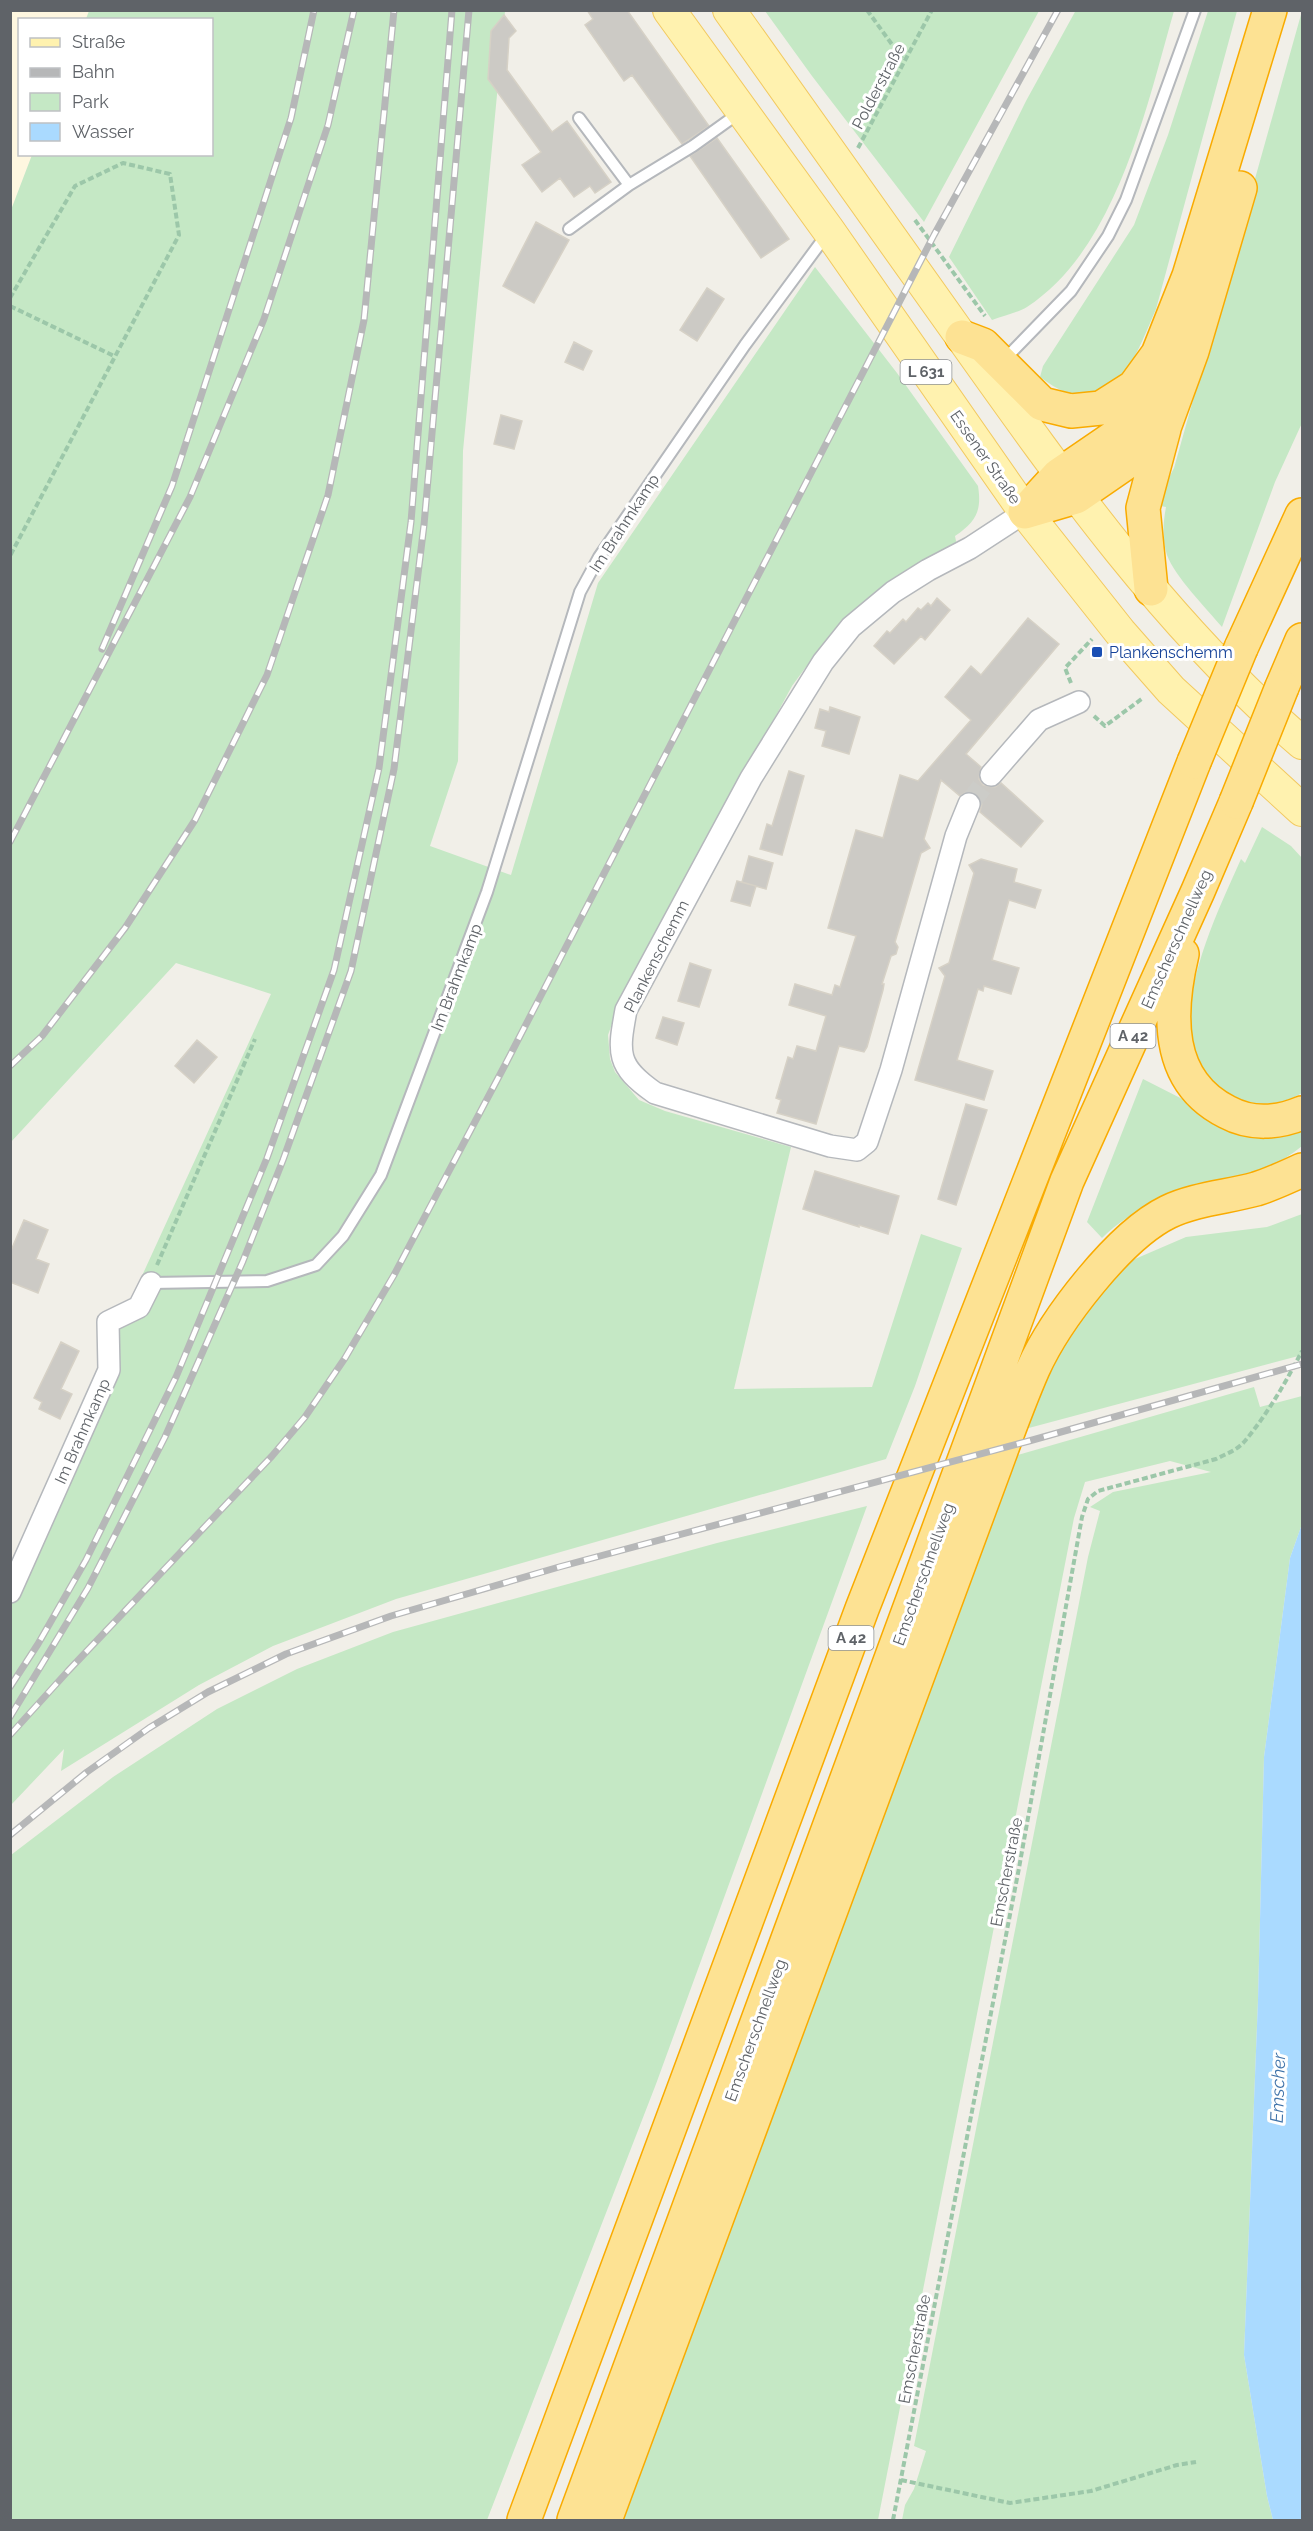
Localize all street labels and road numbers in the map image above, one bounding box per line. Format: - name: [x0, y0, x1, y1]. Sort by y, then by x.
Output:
- street label: Polderstraße: [848, 40, 909, 132]
- road number: L 631: [900, 360, 952, 384]
- street label: Essener Straße: [946, 407, 1025, 508]
- street label: Im Brahmkamp: [586, 470, 663, 576]
- street label: Emscherschnellweg: [1137, 867, 1216, 1012]
- street label: Plankenschemm: [620, 897, 693, 1016]
- street label: Im Brahmkamp: [427, 921, 486, 1034]
- road number: A 42: [1110, 1024, 1156, 1048]
- street label: Im Brahmkamp: [51, 1375, 114, 1487]
- street label: Emscherschnellweg: [889, 1500, 958, 1648]
- road number: A 42: [828, 1626, 874, 1650]
- street label: Emscherstraße: [987, 1816, 1026, 1928]
- street label: Emscherschnellweg: [721, 1956, 790, 2104]
- street label: Emscherstraße: [895, 2293, 934, 2405]

